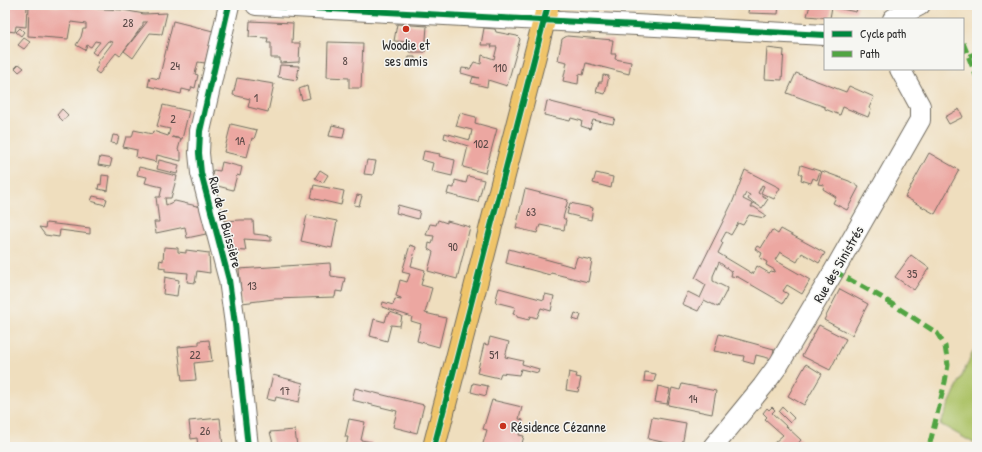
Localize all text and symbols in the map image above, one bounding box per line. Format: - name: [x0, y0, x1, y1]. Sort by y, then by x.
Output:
- house number: 28: [123, 14, 133, 31]
- legend: [824, 18, 964, 70]
- marker: Woodie et ses amis: [401, 24, 411, 34]
- text: Cycle path: [860, 25, 906, 42]
- place label: Woodie et ses amis: [382, 35, 430, 70]
- text: Path: [860, 45, 880, 62]
- house number: 8: [342, 52, 348, 69]
- house number: 24: [170, 57, 181, 74]
- house number: 110: [493, 59, 507, 76]
- house number: 1: [254, 89, 258, 106]
- house number: 2: [170, 110, 176, 127]
- house number: 1A: [235, 132, 245, 149]
- house number: 102: [473, 135, 489, 152]
- street label: Rue de la Buissière: [205, 174, 247, 270]
- house number: 63: [526, 203, 536, 220]
- street label: Rue des Sinistrés: [808, 222, 868, 306]
- house number: 90: [448, 238, 458, 255]
- house number: 35: [907, 265, 917, 282]
- house number: 13: [247, 277, 257, 294]
- house number: 22: [189, 346, 201, 363]
- house number: 51: [489, 346, 499, 363]
- house number: 17: [280, 382, 290, 399]
- house number: 14: [689, 390, 698, 407]
- place label: Résidence Cézanne: [511, 417, 606, 436]
- marker: Résidence Cézanne: [498, 421, 508, 431]
- house number: 26: [200, 422, 210, 439]

